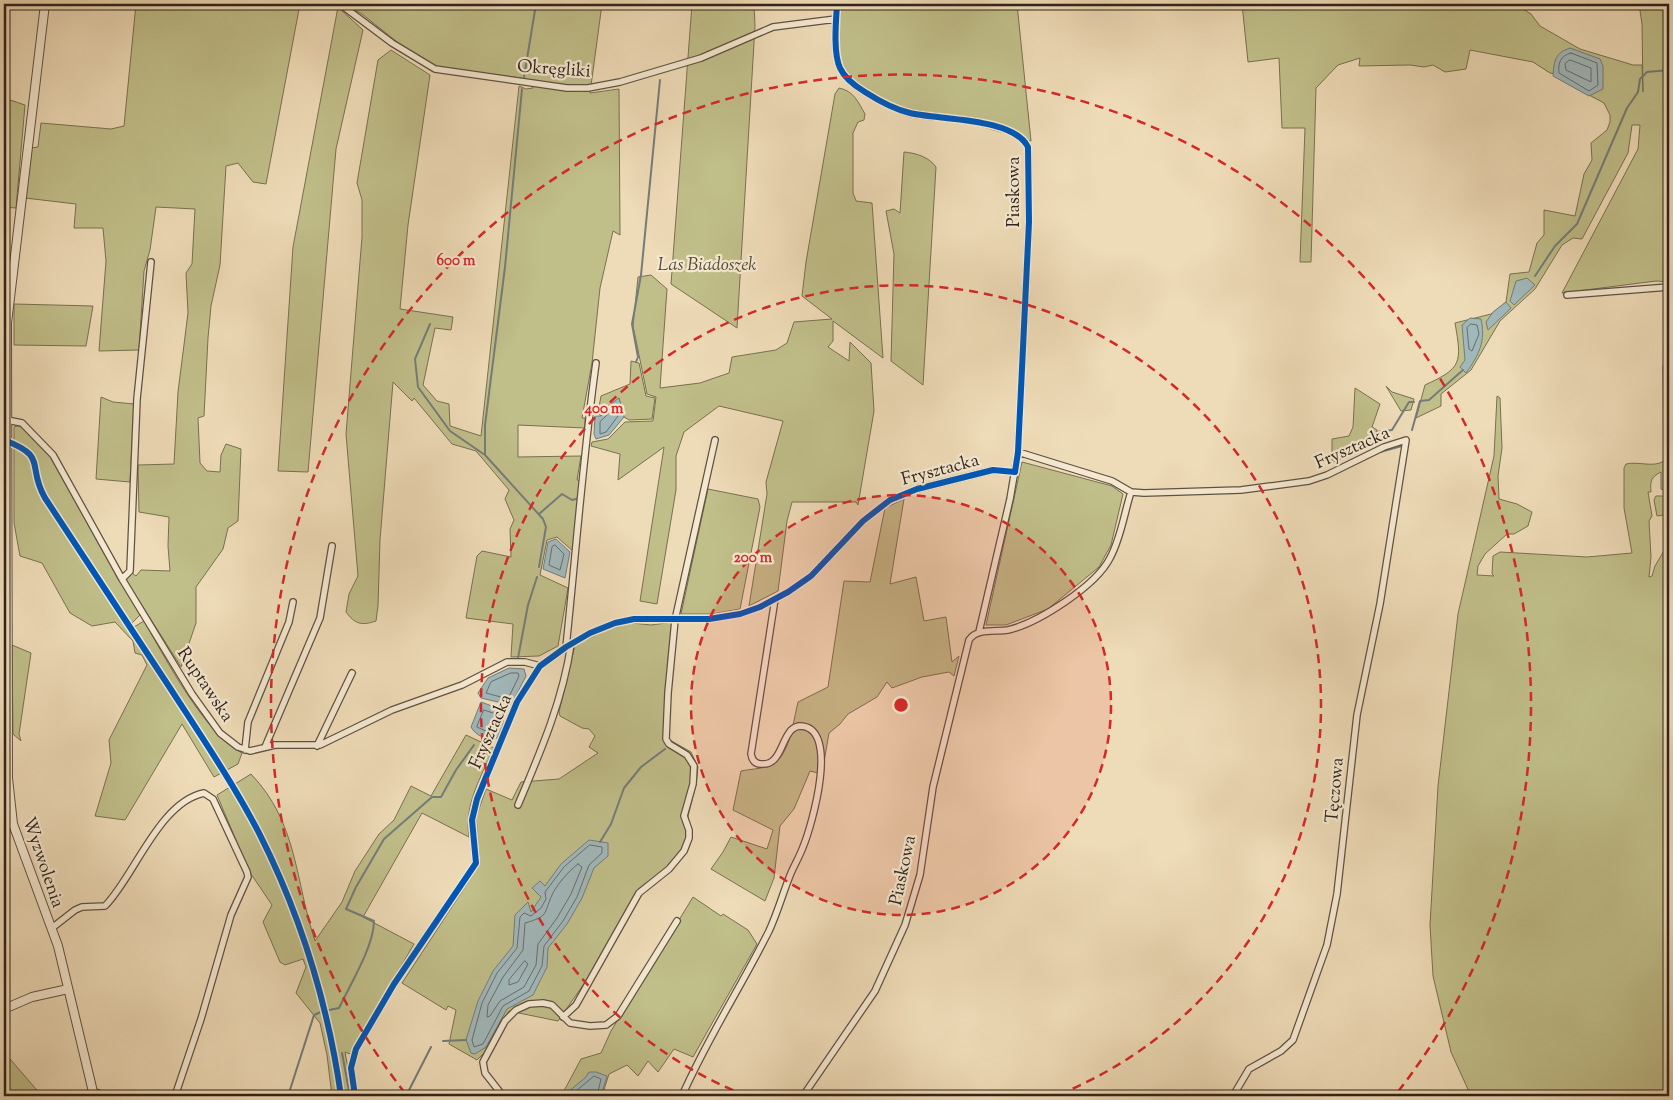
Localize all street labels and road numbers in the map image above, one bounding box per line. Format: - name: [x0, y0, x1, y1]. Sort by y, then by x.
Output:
- street label: Okręgliki: [516, 54, 592, 86]
- street label: Piaskowa: [1002, 157, 1028, 227]
- street label: Frysztacka: [1311, 421, 1394, 477]
- street label: Frysztacka: [899, 448, 982, 494]
- street label: Ruptawska: [170, 642, 239, 728]
- street label: Frysztacka: [464, 690, 520, 773]
- street label: Tęczowa: [1320, 756, 1352, 824]
- street label: Wyzwolenia: [14, 814, 70, 912]
- street label: Piaskowa: [884, 833, 924, 908]

